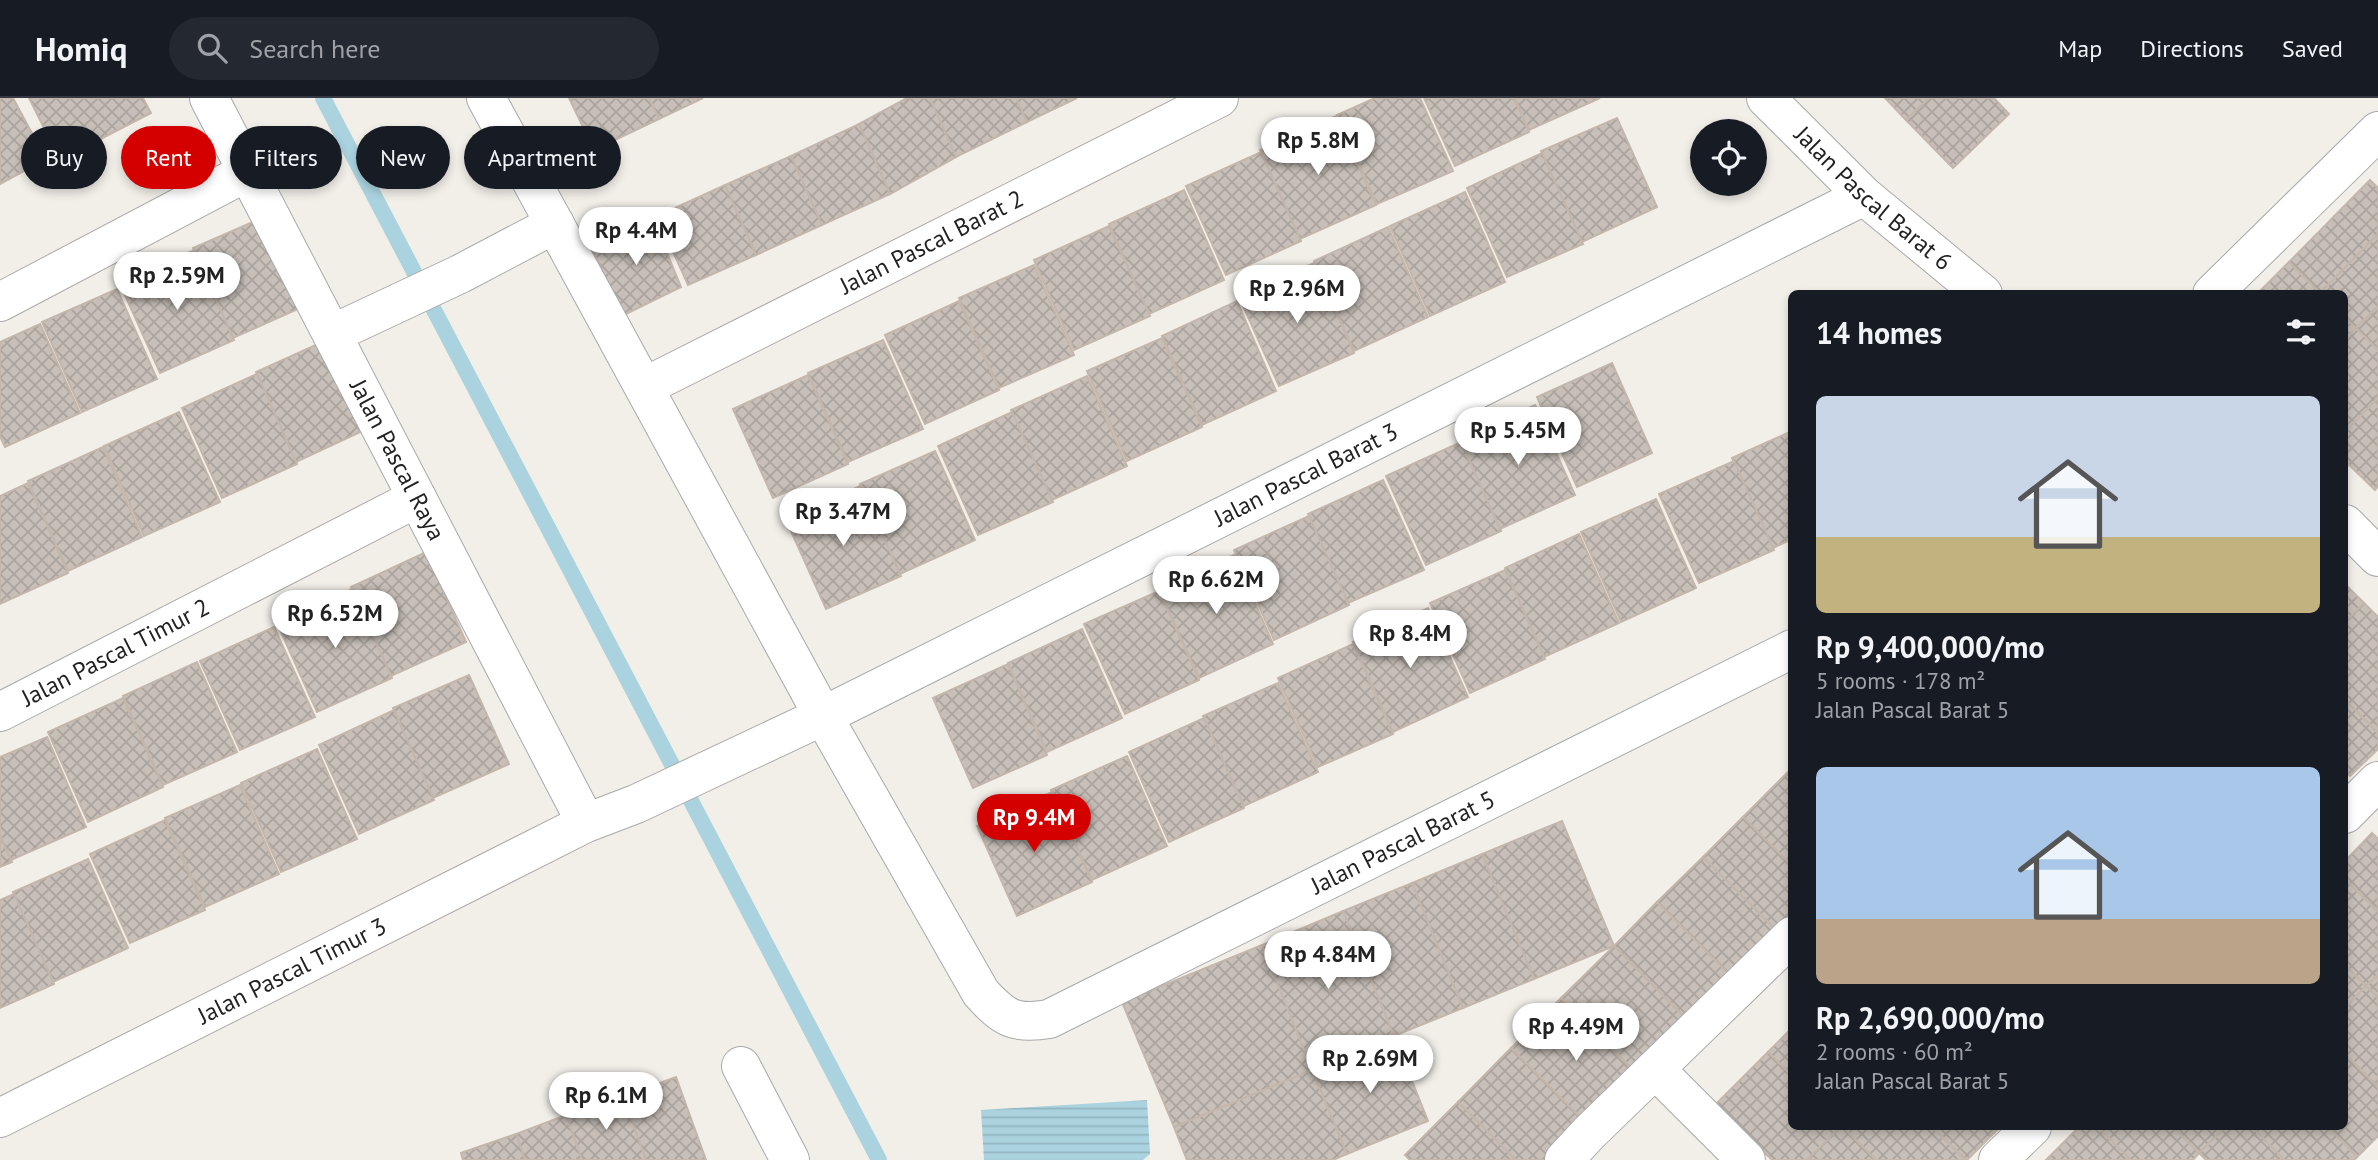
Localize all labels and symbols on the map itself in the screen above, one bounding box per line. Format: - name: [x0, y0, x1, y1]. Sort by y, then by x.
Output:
- pin: Rp 5.8M: [1253, 118, 1383, 177]
- street label: Jalan Pascal Barat 6: [1787, 119, 1959, 277]
- street label: Jalan Pascal Barat 2: [833, 183, 1029, 302]
- pin: Rp 4.4M: [571, 208, 701, 267]
- pin: Rp 2.59M: [105, 252, 249, 312]
- pin: Rp 2.96M: [1225, 266, 1369, 325]
- street label: Jalan Pascal Raya: [343, 373, 452, 546]
- pin: Rp 5.45M: [1446, 408, 1590, 467]
- street label: Jalan Pascal Barat 3: [1208, 415, 1403, 534]
- pin: Rp 3.47M: [771, 489, 915, 548]
- pin: Rp 6.62M: [1144, 556, 1288, 616]
- pin: Rp 6.52M: [263, 590, 407, 650]
- street label: Jalan Pascal Timur 2: [15, 591, 215, 714]
- pin: Rp 8.4M: [1345, 610, 1475, 670]
- street label: Jalan Pascal Barat 5: [1305, 783, 1500, 902]
- pin: Rp 9.4M: [969, 794, 1099, 854]
- street label: Jalan Pascal Timur 3: [191, 910, 391, 1031]
- pin: Rp 4.84M: [1256, 932, 1400, 991]
- pin: Rp 4.49M: [1504, 1004, 1648, 1063]
- pin: Rp 2.69M: [1298, 1035, 1442, 1095]
- pin: Rp 6.1M: [541, 1072, 671, 1132]

